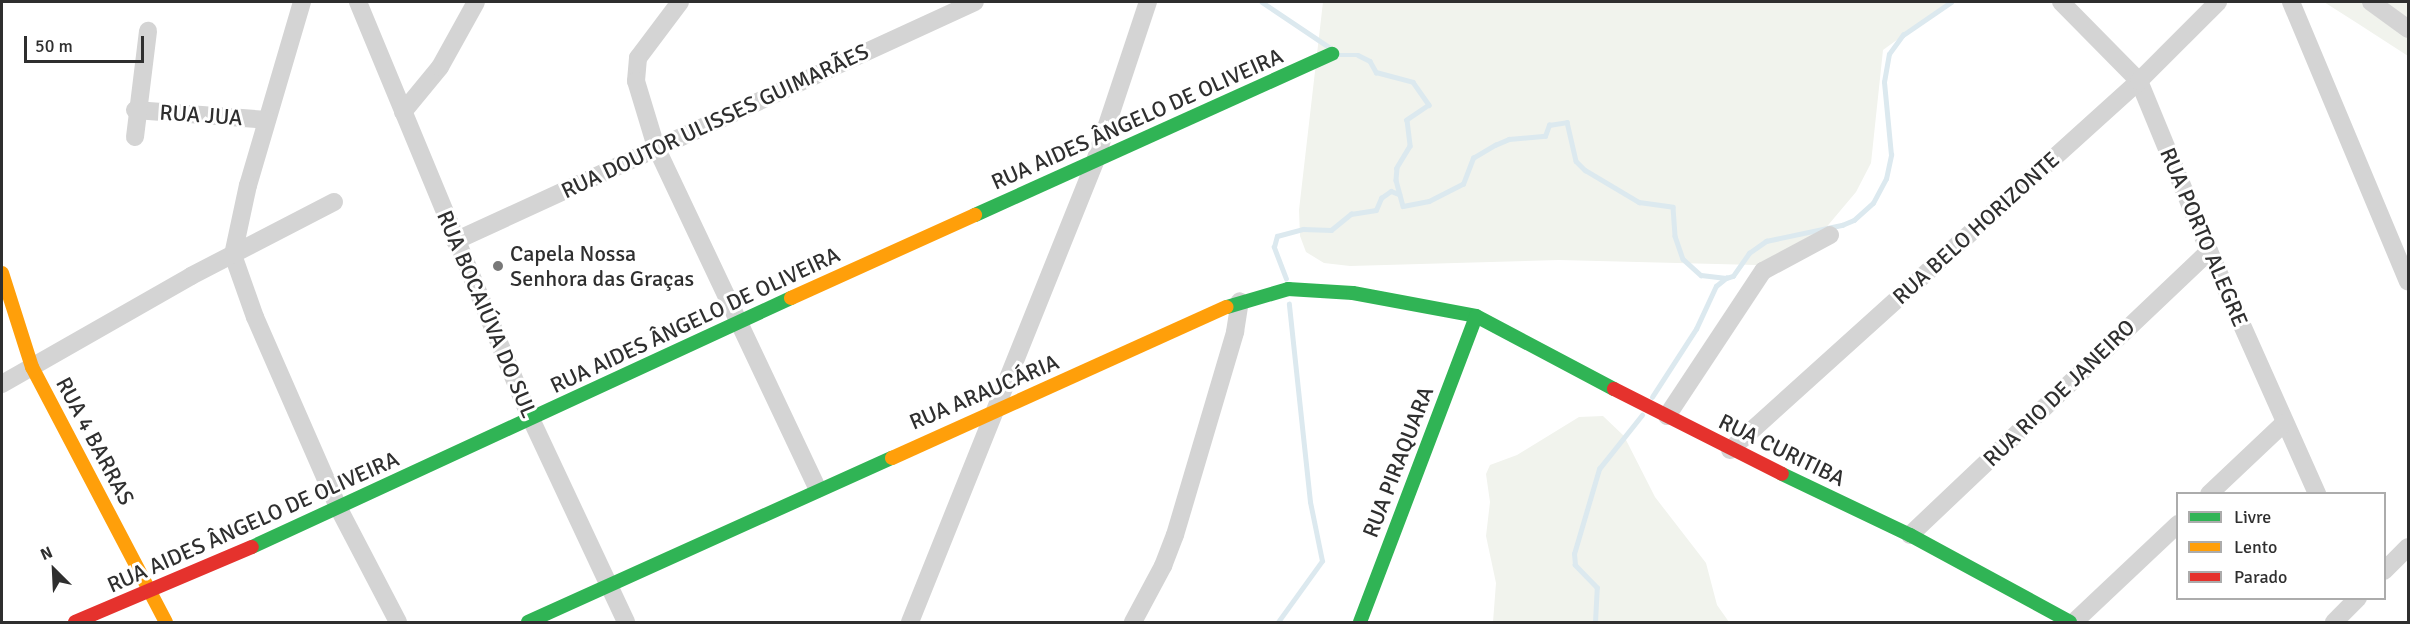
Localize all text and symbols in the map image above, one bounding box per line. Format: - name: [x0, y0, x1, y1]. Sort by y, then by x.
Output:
- scale bar: [27, 24, 147, 62]
- text: 50 m: [35, 35, 73, 57]
- street label: RUA DOUTOR ULISSES GUIMARÃES: [557, 38, 873, 204]
- street label: RUA AIDES ÂNGELO DE OLIVEIRA: [987, 43, 1287, 195]
- street label: RUA JUA: [159, 99, 243, 131]
- street label: RUA PORTO ALEGRE: [2154, 144, 2254, 330]
- street label: RUA BELO HORIZONTE: [1887, 146, 2065, 310]
- street label: RUA BOCAIÚVA DO SUL: [431, 206, 543, 422]
- place label: Capela Nossa Senhora das Graças: [510, 240, 694, 292]
- street label: RUA AIDES ÂNGELO DE OLIVEIRA: [546, 241, 844, 399]
- marker: Capela Nossa Senhora das Graças: [491, 259, 505, 273]
- street label: RUA RIO DE JANEIRO: [1978, 314, 2140, 472]
- street label: RUA ARAUCÁRIA: [905, 349, 1063, 435]
- street label: RUA 4 BARRAS: [50, 373, 140, 509]
- street label: RUA PIRAQUARA: [1357, 383, 1439, 541]
- street label: RUA CURITIBA: [1715, 408, 1849, 492]
- street label: RUA AIDES ÂNGELO DE OLIVEIRA: [103, 446, 403, 598]
- legend: [2176, 492, 2386, 600]
- text: Livre: [2234, 506, 2271, 528]
- text: Lento: [2234, 536, 2277, 558]
- north arrow: [24, 540, 84, 600]
- text: N: [38, 542, 56, 565]
- text: Parado: [2234, 566, 2287, 588]

